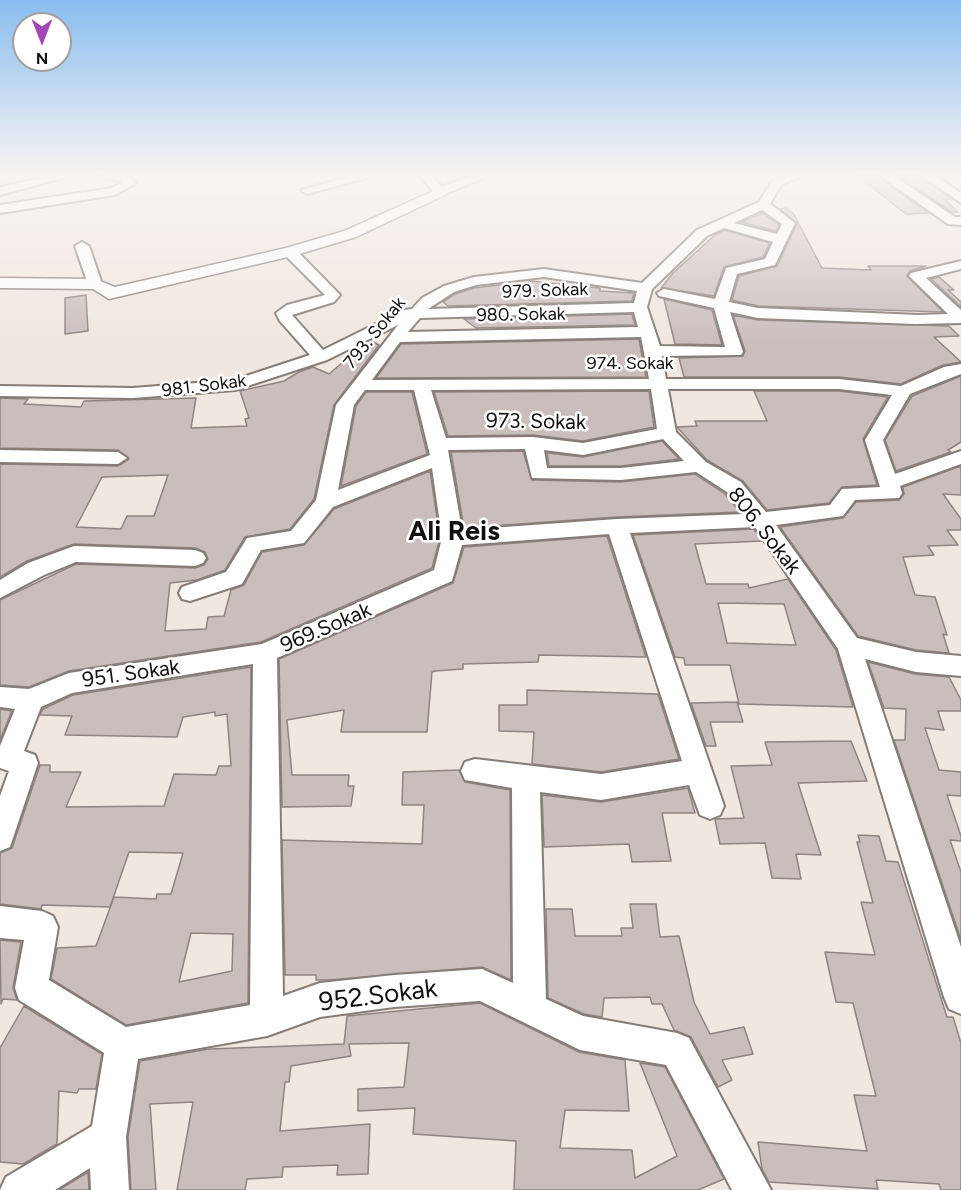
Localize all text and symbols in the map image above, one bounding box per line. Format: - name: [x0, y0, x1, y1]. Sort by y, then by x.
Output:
- north arrow: [12, 12, 72, 72]
- text: N: [36, 49, 48, 68]
- street label: 979. Sokak: [502, 279, 588, 303]
- street label: 793. Sokak: [340, 293, 410, 373]
- street label: 980. Sokak: [476, 303, 566, 327]
- street label: 974. Sokak: [586, 353, 674, 375]
- street label: 981. Sokak: [161, 370, 247, 402]
- street label: 973. Sokak: [486, 409, 586, 435]
- street label: 806. Sokak: [722, 482, 806, 580]
- district label: Ali Reis: [408, 516, 500, 548]
- street label: 969.Sokak: [277, 598, 375, 658]
- street label: 951. Sokak: [81, 655, 181, 693]
- street label: 952.Sokak: [317, 973, 439, 1019]

